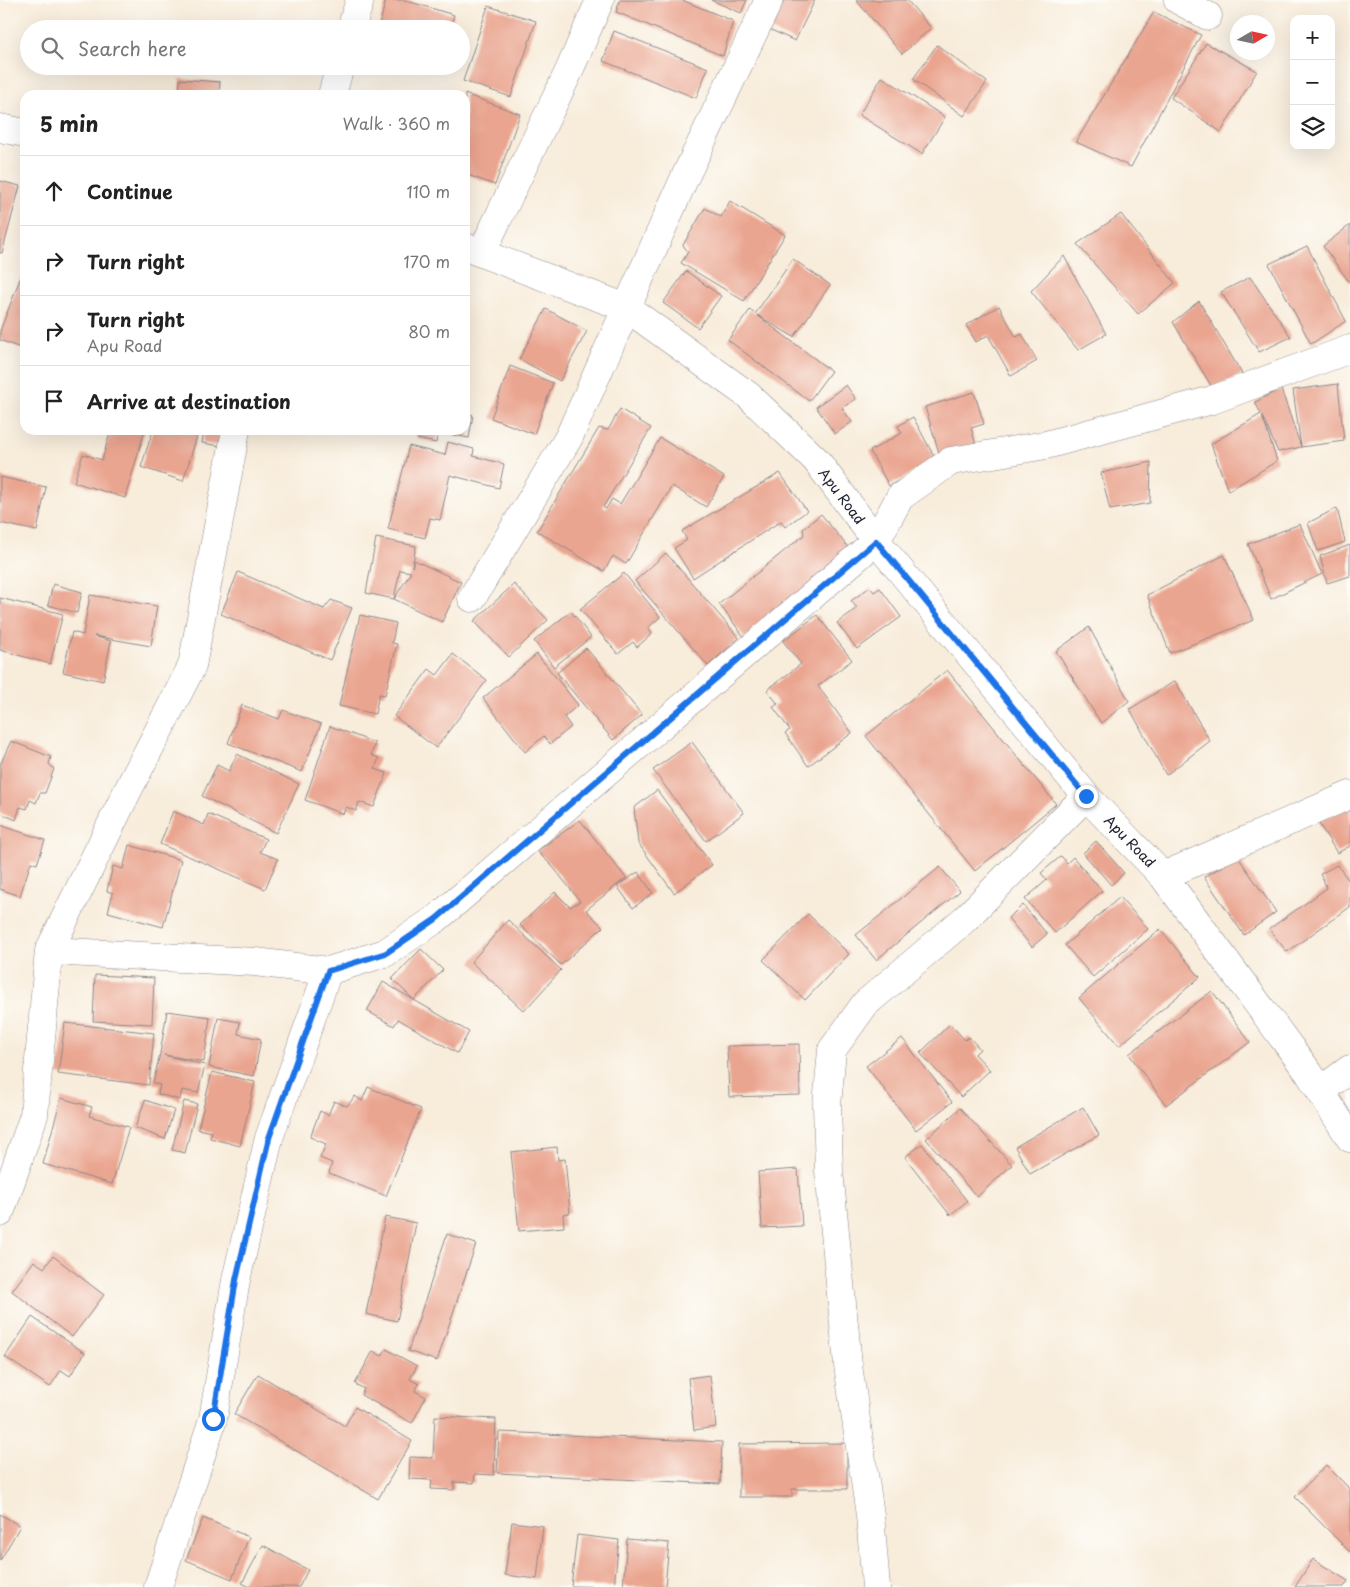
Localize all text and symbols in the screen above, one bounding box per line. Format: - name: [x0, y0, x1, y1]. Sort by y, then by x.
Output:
- north arrow: [1230, 15, 1275, 60]
- map controls: [1290, 15, 1335, 150]
- button: +: [1290, 15, 1335, 60]
- search box: [20, 20, 470, 75]
- icon: search: [38, 34, 66, 62]
- text: Search here: [78, 34, 187, 62]
- button: −: [1290, 60, 1335, 105]
- button: layers: [1290, 105, 1335, 150]
- text: 5 min: [40, 107, 98, 139]
- text: Walk · 360 m: [343, 111, 450, 135]
- icon: ahead: [40, 177, 68, 205]
- text: Continue: [87, 177, 173, 205]
- text: 110 m: [407, 179, 450, 203]
- icon: right: [40, 247, 68, 275]
- text: Turn right: [87, 247, 185, 275]
- text: 170 m: [404, 249, 450, 273]
- text: Turn right: [87, 305, 185, 333]
- icon: right: [40, 317, 68, 345]
- text: 80 m: [408, 319, 450, 343]
- text: Apu Road: [87, 333, 162, 357]
- icon: arrive: [40, 387, 68, 415]
- text: Arrive at destination: [87, 387, 291, 415]
- street label: Apu Road: [814, 463, 870, 529]
- route end: [1075, 785, 1098, 808]
- street label: Apu Road: [1100, 810, 1160, 872]
- route start: [202, 1408, 225, 1431]

